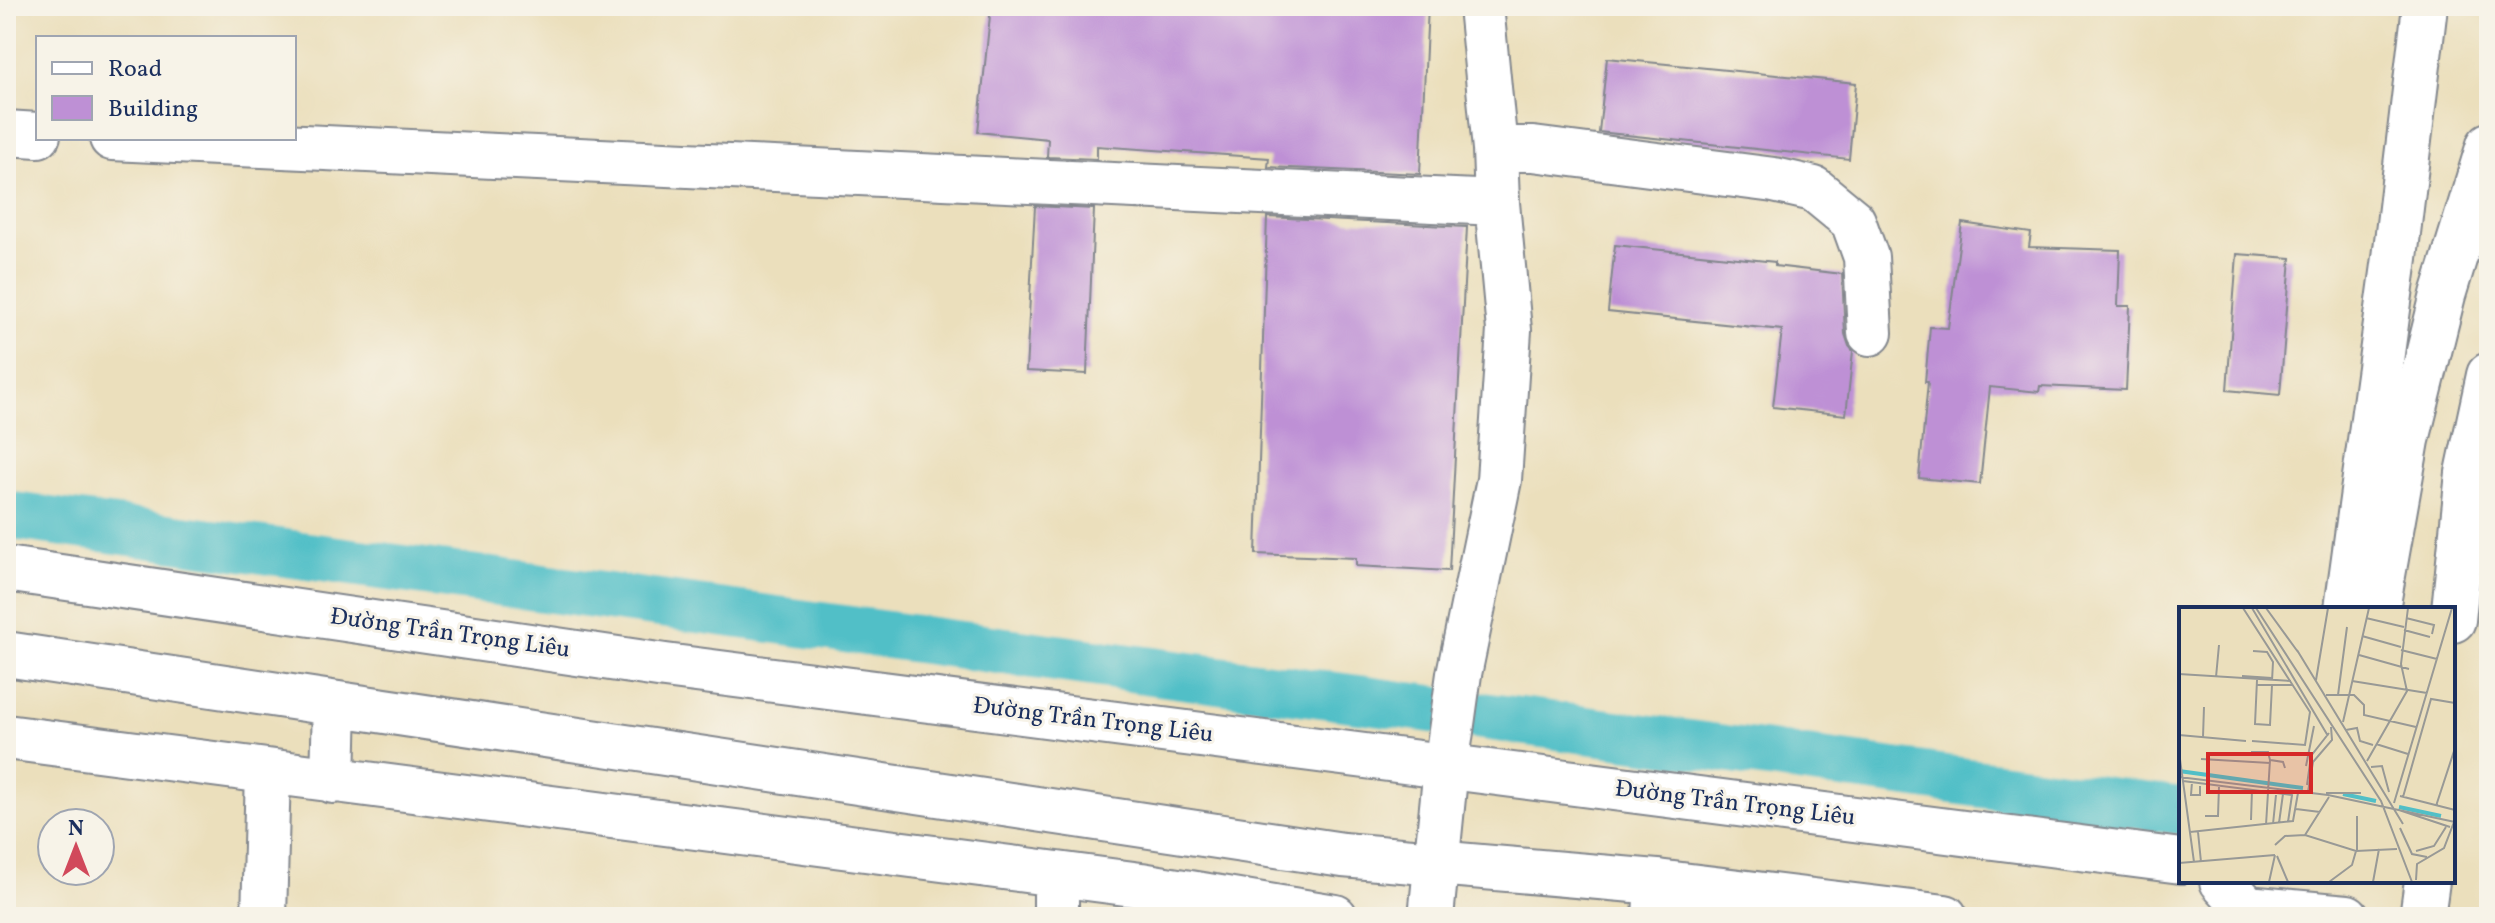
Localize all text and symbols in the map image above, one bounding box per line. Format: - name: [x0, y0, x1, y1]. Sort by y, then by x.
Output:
- legend: [36, 36, 296, 140]
- text: Road: [108, 53, 162, 87]
- text: Building: [108, 93, 198, 127]
- street label: Đường Trần Trọng Liêu: [328, 600, 572, 668]
- inset map: [2179, 607, 2455, 883]
- street label: Đường Trần Trọng Liêu: [971, 689, 1215, 753]
- street label: Đường Trần Trọng Liêu: [1613, 772, 1857, 836]
- north arrow: [36, 807, 116, 887]
- text: N: [68, 814, 84, 845]

